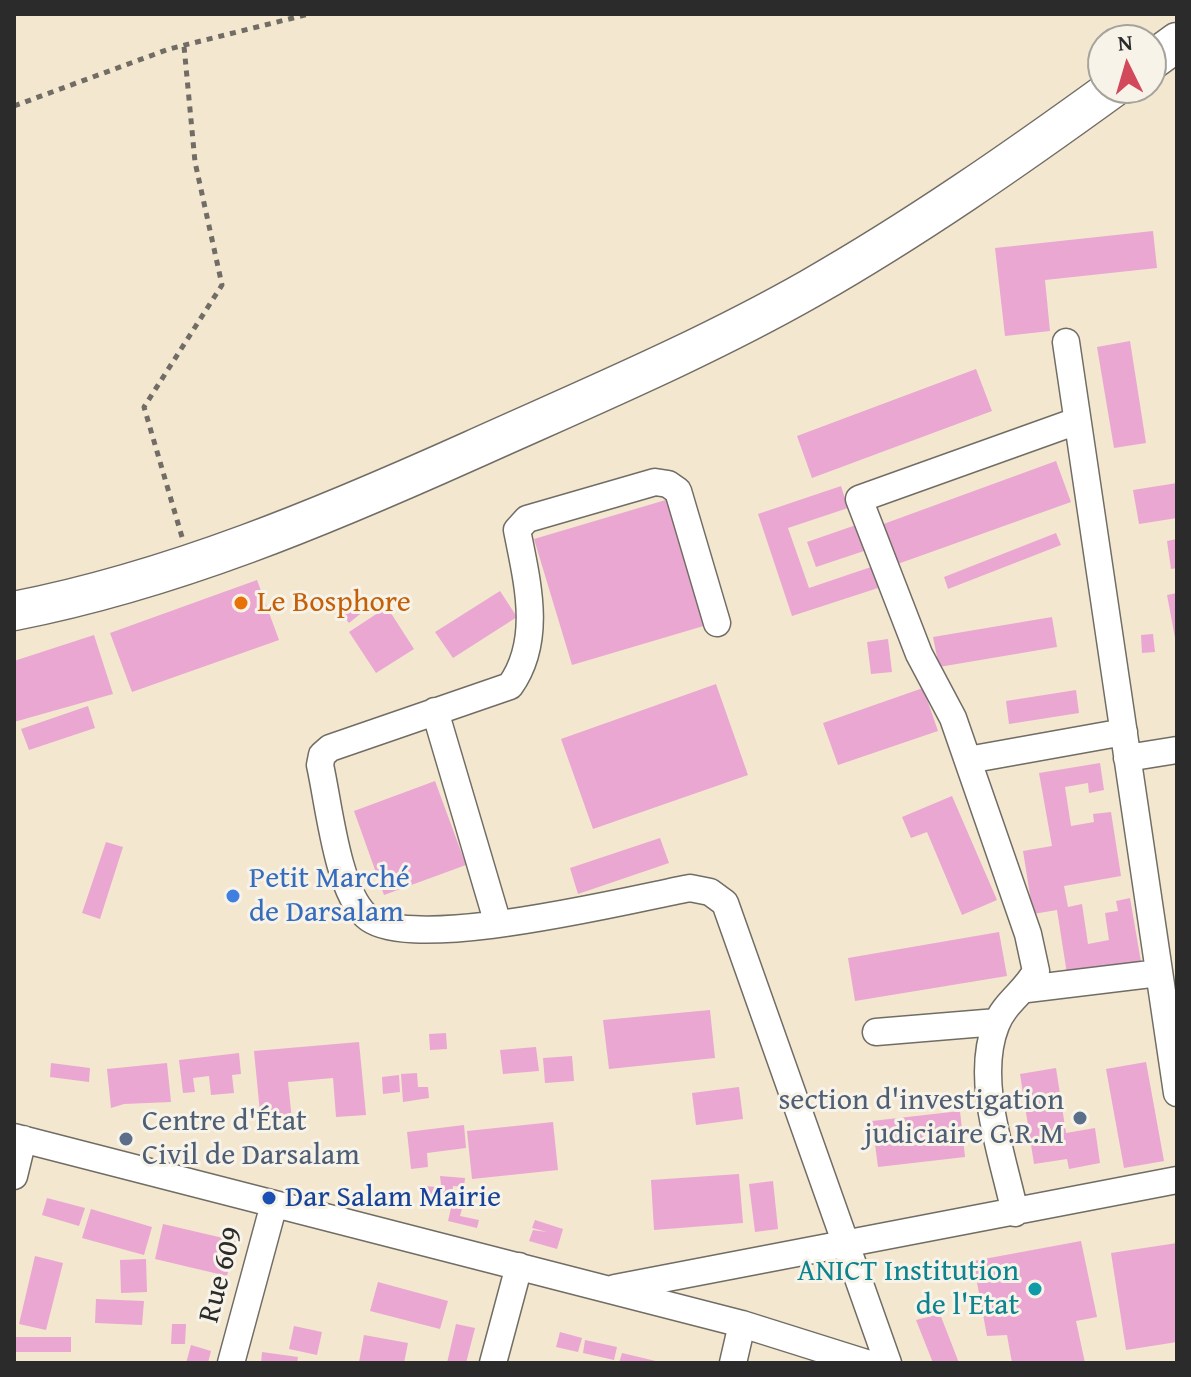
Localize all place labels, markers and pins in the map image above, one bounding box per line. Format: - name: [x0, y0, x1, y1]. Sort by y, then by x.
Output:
- place label: Le Bosphore: [257, 585, 411, 621]
- marker: Le Bosphore: [232, 594, 250, 612]
- place label: Petit Marché de Darsalam: [249, 861, 410, 932]
- marker: Petit Marché de Darsalam: [224, 887, 242, 905]
- place label: section d'investigation judiciaire G.R.M: [778, 1083, 1064, 1154]
- place label: Centre d'État Civil de Darsalam: [142, 1104, 360, 1174]
- marker: section d'investigation judiciaire G.R.M: [1071, 1109, 1089, 1127]
- marker: Centre d'État Civil de Darsalam: [117, 1130, 135, 1148]
- place label: Dar Salam Mairie: [285, 1180, 501, 1216]
- marker: Dar Salam Mairie: [260, 1189, 278, 1207]
- place label: ANICT Institution de l'Etat: [797, 1254, 1019, 1324]
- marker: ANICT Institution de l'Etat: [1026, 1280, 1044, 1298]

